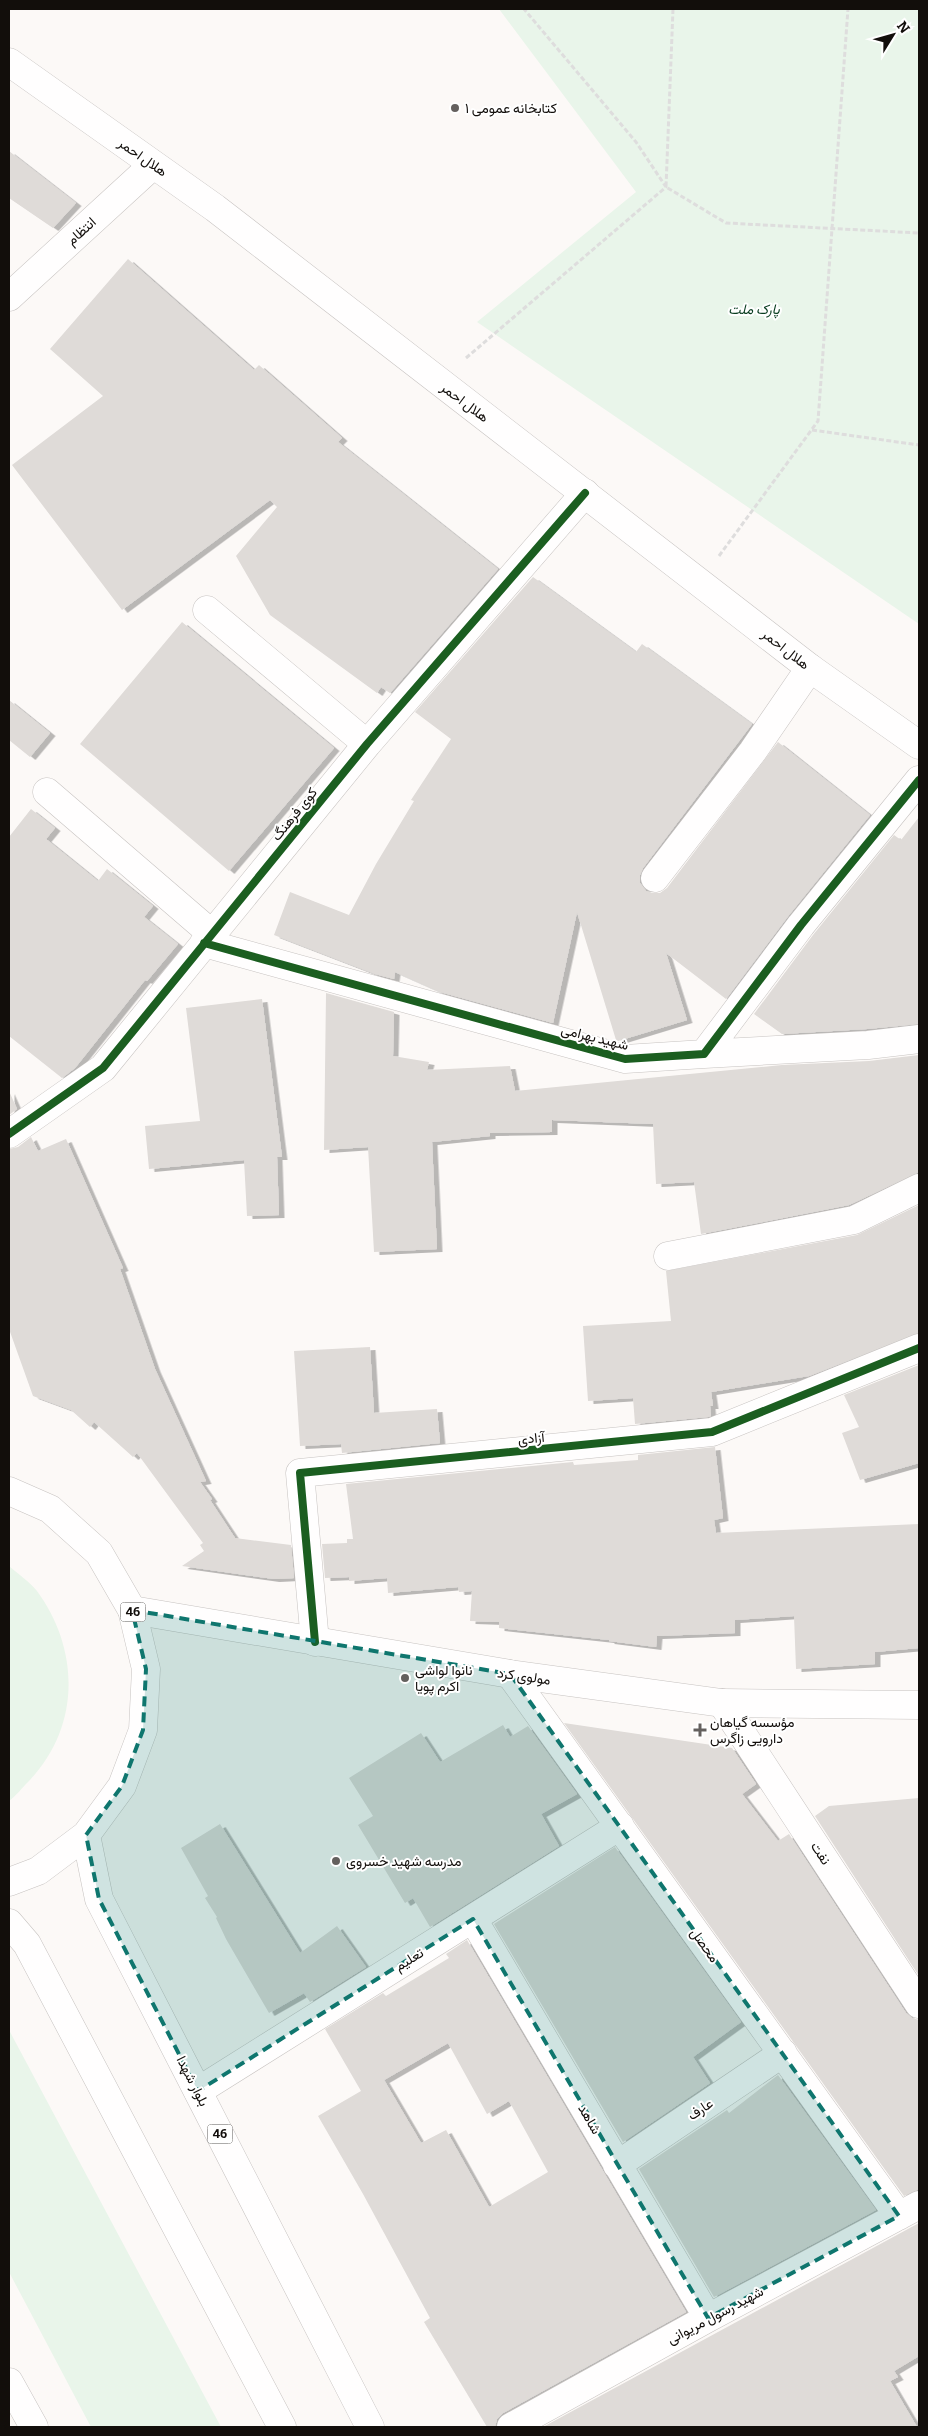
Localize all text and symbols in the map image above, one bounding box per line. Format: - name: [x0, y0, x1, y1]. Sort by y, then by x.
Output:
- north arrow: [868, 10, 918, 60]
- text: N: [893, 18, 913, 37]
- place label: کتابخانه عمومی ١: [465, 100, 557, 117]
- marker: کتابخانه عمومی ١: [449, 102, 461, 114]
- street label: هلال احمر: [114, 134, 171, 181]
- street label: انتظام: [63, 214, 100, 249]
- park label: پارک ملت: [728, 301, 780, 319]
- street label: هلال احمر: [436, 378, 492, 427]
- street label: هلال احمر: [757, 625, 813, 674]
- street label: کوی فرهنگ: [268, 784, 321, 844]
- street label: شهید بهرامی: [559, 1021, 630, 1054]
- street label: آزادی: [517, 1428, 547, 1448]
- road number: 46: [120, 1602, 146, 1621]
- place label: نانوا لواشی اکرم پویا: [415, 1662, 473, 1696]
- street label: مولوی کرد: [496, 1664, 552, 1689]
- marker: نانوا لواشی اکرم پویا: [399, 1672, 411, 1684]
- place label: مؤسسه گیاهان دارویی زاگرس: [710, 1714, 794, 1747]
- marker: مؤسسه گیاهان دارویی زاگرس: [694, 1724, 706, 1736]
- street label: نفت: [807, 1839, 834, 1868]
- place label: مدرسه شهید خسروی: [346, 1853, 462, 1870]
- marker: مدرسه شهید خسروی: [330, 1855, 342, 1867]
- street label: محصل: [686, 1925, 723, 1966]
- street label: تعلیم: [392, 1944, 427, 1975]
- street label: بلوار شهدا: [173, 2053, 212, 2109]
- street label: عارف: [684, 2095, 716, 2124]
- street label: شاهد: [574, 2101, 605, 2137]
- road number: 46: [208, 2124, 232, 2144]
- street label: شهید رسول مریوانی: [664, 2283, 767, 2349]

